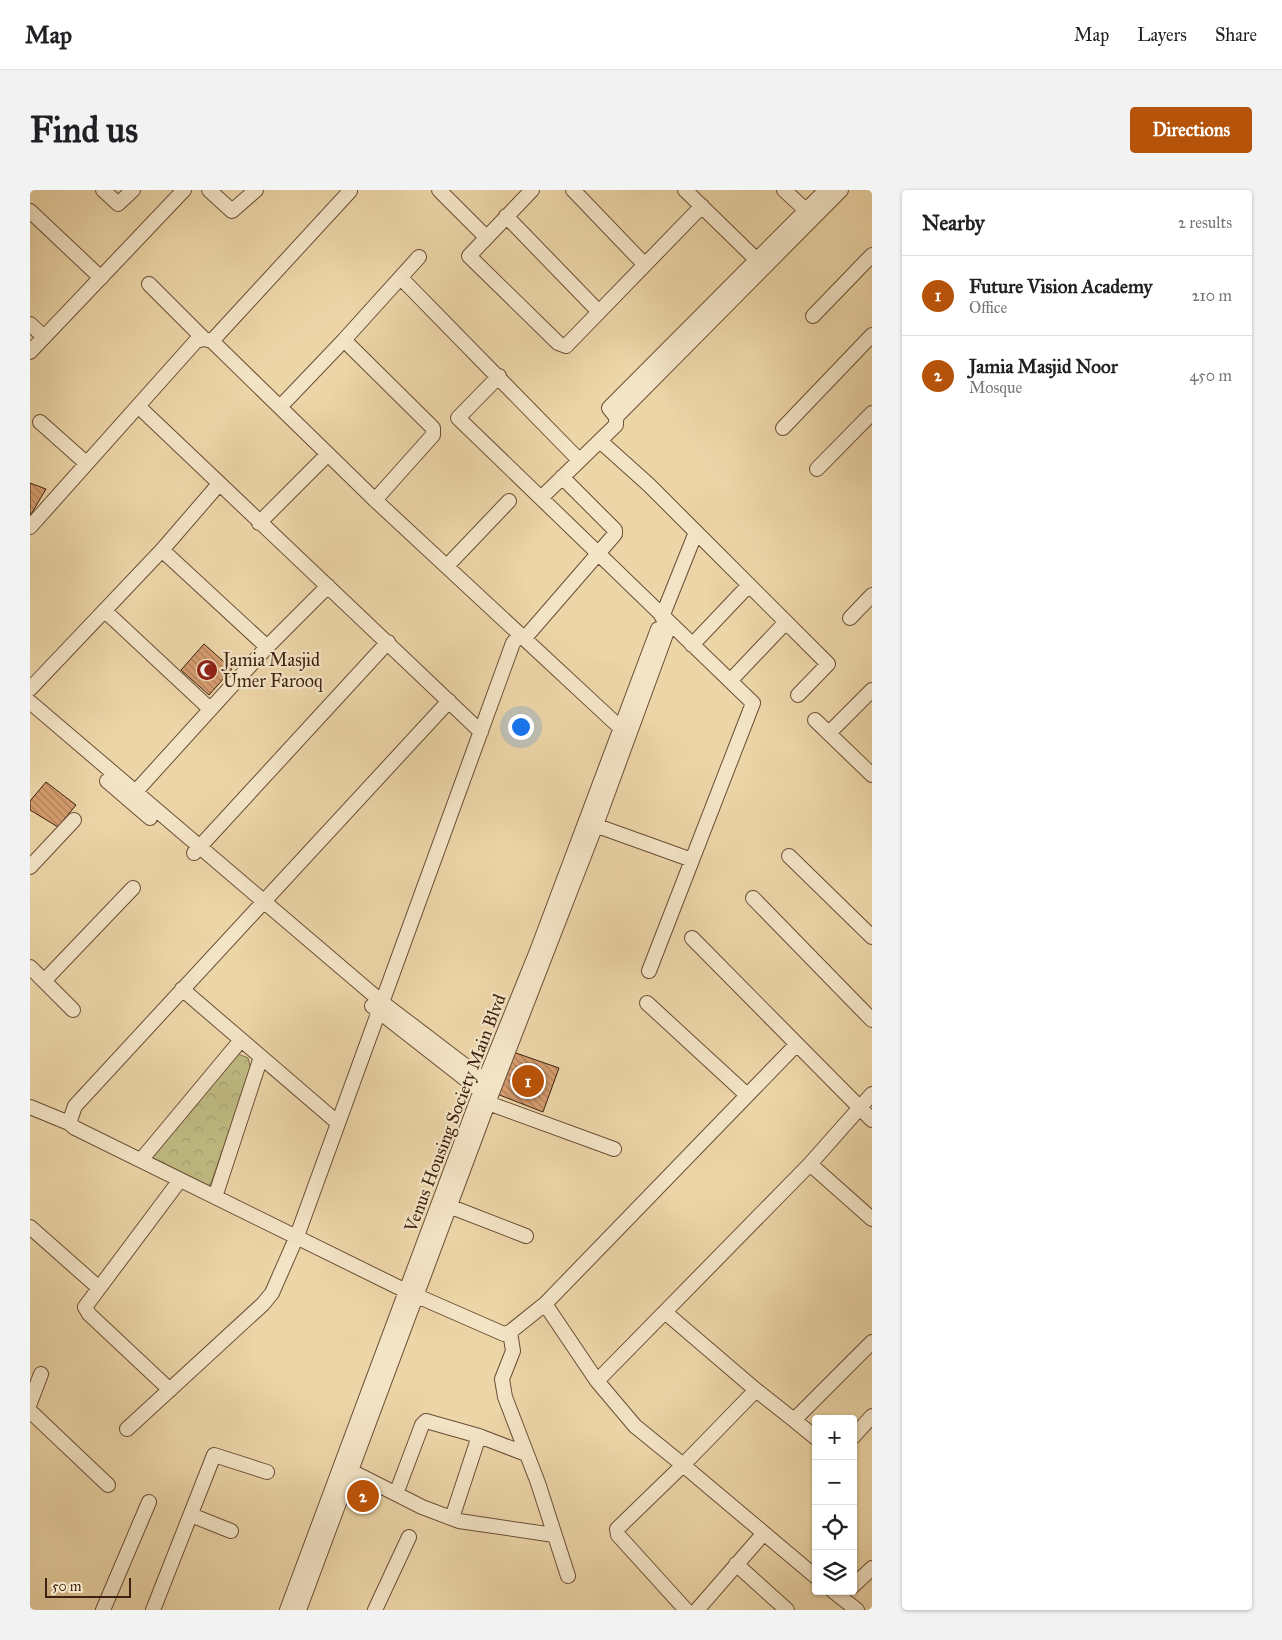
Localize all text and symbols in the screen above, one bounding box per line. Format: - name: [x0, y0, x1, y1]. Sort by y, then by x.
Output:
- text: Map: [25, 20, 72, 50]
- text: Map: [1074, 24, 1109, 46]
- text: Layers: [1137, 24, 1187, 46]
- text: Share: [1215, 24, 1257, 46]
- button: Directions: [1130, 107, 1252, 153]
- text: Find us: [30, 109, 138, 152]
- text: Nearby: [922, 210, 985, 236]
- text: 2 results: [1178, 213, 1232, 232]
- text: Future Vision Academy: [969, 275, 1152, 298]
- text: 1: [935, 286, 941, 305]
- text: 210 m: [1192, 286, 1232, 305]
- text: Office: [969, 298, 1007, 317]
- text: Jamia Masjid Noor: [969, 355, 1118, 378]
- text: 2: [934, 366, 942, 385]
- text: 450 m: [1189, 366, 1232, 385]
- text: Mosque: [969, 378, 1022, 397]
- place label: Jamia Masjid Umer Farooq: [221, 649, 323, 693]
- mosque icon: Jamia Masjid Umer Farooq: [195, 658, 219, 682]
- your location: [508, 714, 534, 740]
- street label: Venus Housing Society Main Blvd: [399, 991, 512, 1236]
- pin: 1: [512, 1062, 544, 1100]
- map controls: [812, 1415, 857, 1595]
- button: +: [812, 1415, 857, 1460]
- button: −: [812, 1460, 857, 1505]
- pin: 2: [347, 1477, 379, 1515]
- button: locate: [812, 1505, 857, 1550]
- button: layers: [812, 1550, 857, 1595]
- scale bar: [45, 1575, 131, 1598]
- text: 50 m: [52, 1578, 81, 1595]

